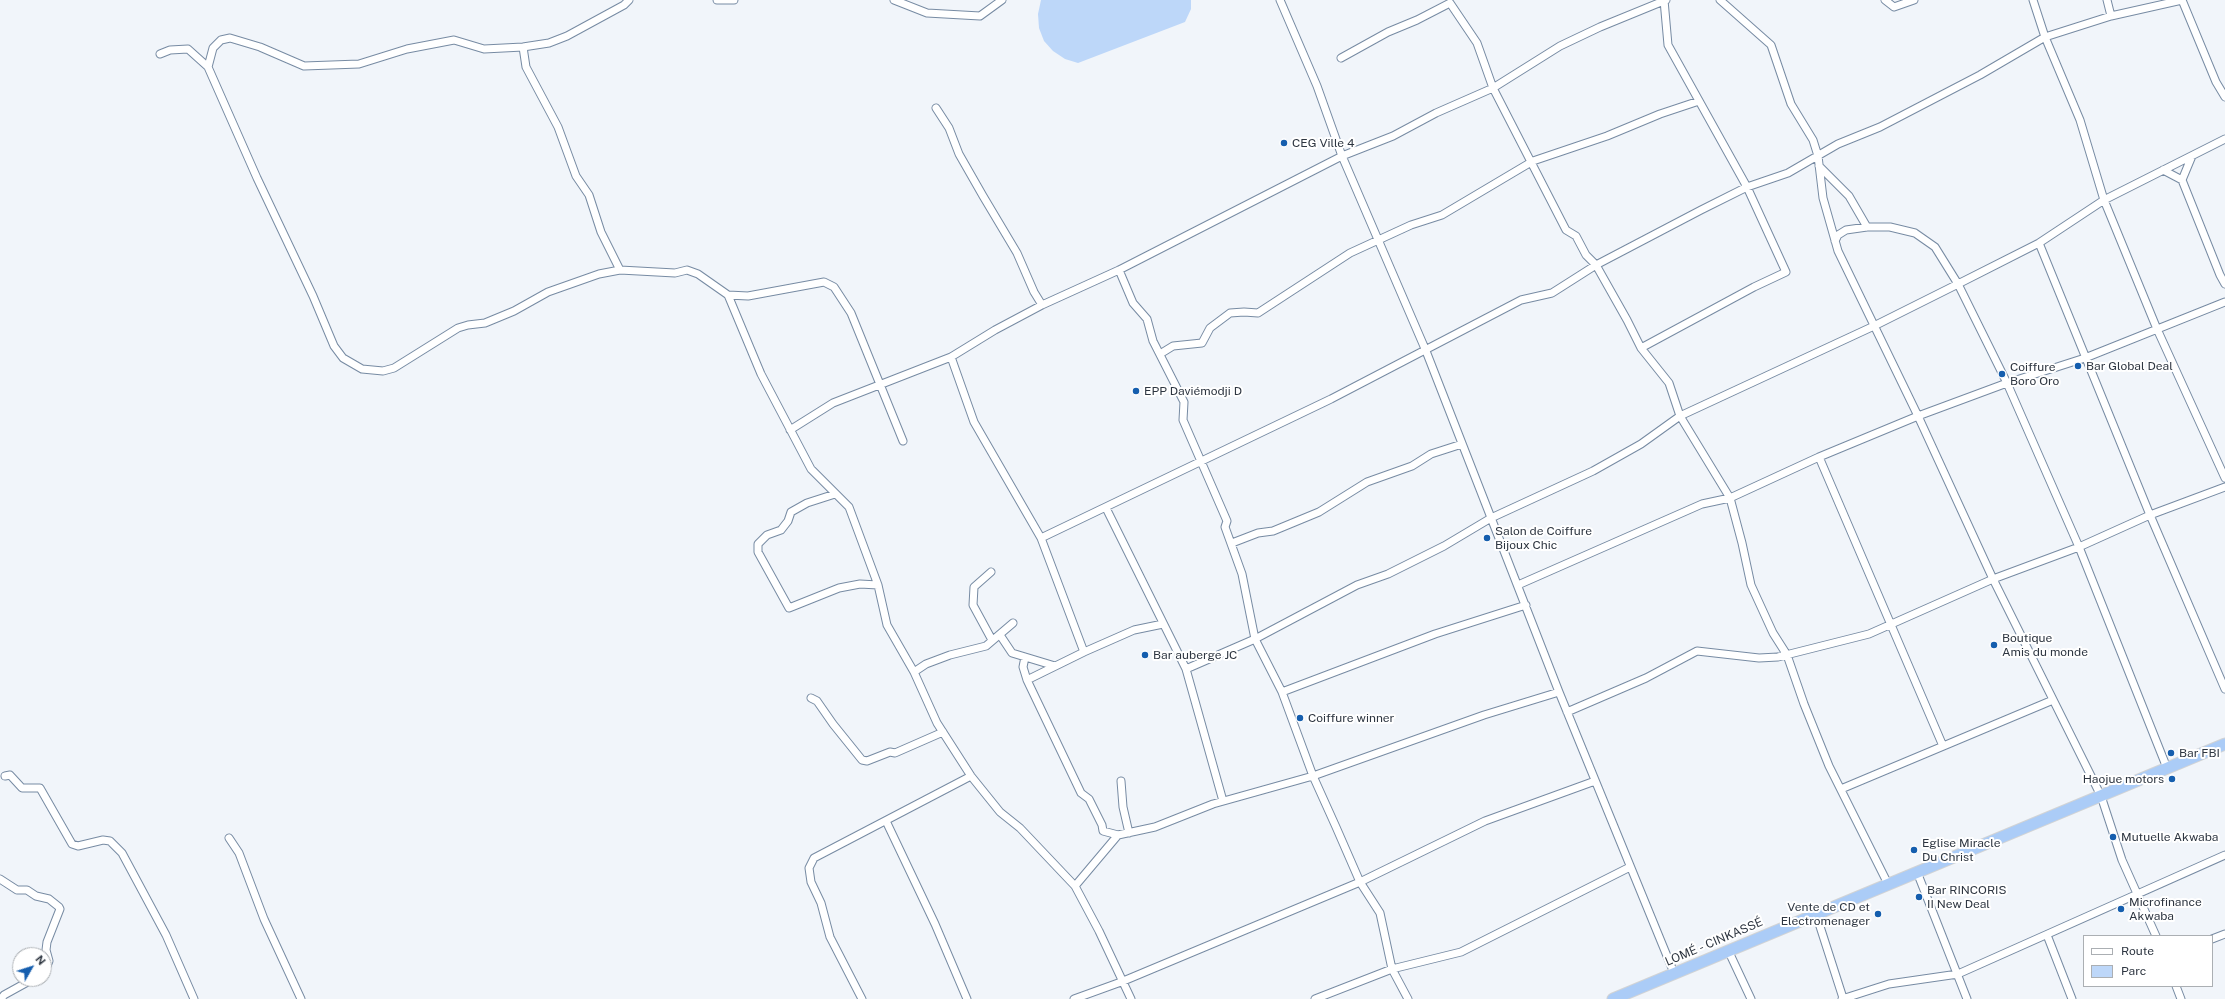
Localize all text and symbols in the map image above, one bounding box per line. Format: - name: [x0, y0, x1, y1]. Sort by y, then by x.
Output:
- place label: CEG Ville 4: [1292, 136, 1355, 150]
- marker: CEG Ville 4: [1279, 138, 1289, 148]
- place label: Bar Global Deal: [2086, 359, 2173, 373]
- place label: Coiffure Boro Oro: [2010, 360, 2059, 388]
- marker: Bar Global Deal: [2073, 361, 2083, 371]
- marker: Coiffure Boro Oro: [1997, 369, 2007, 379]
- place label: EPP Daviémodji D: [1144, 384, 1242, 398]
- marker: EPP Daviémodji D: [1131, 386, 1141, 396]
- place label: Salon de Coiffure Bijoux Chic: [1495, 524, 1592, 552]
- marker: Salon de Coiffure Bijoux Chic: [1482, 533, 1492, 543]
- place label: Boutique Amis du monde: [2002, 631, 2088, 659]
- marker: Boutique Amis du monde: [1989, 640, 1999, 650]
- place label: Bar auberge JC: [1153, 648, 1237, 662]
- marker: Bar auberge JC: [1140, 650, 1150, 660]
- place label: Coiffure winner: [1308, 711, 1394, 725]
- marker: Coiffure winner: [1295, 713, 1305, 723]
- place label: Bar FBI: [2179, 746, 2220, 760]
- marker: Bar FBI: [2166, 748, 2176, 758]
- place label: Haojue motors: [2083, 772, 2164, 786]
- marker: Haojue motors: [2167, 774, 2177, 784]
- place label: Mutuelle Akwaba: [2121, 830, 2218, 844]
- marker: Mutuelle Akwaba: [2108, 832, 2118, 842]
- place label: Eglise Miracle Du Christ: [1922, 836, 2000, 864]
- marker: Eglise Miracle Du Christ: [1909, 845, 1919, 855]
- place label: Bar RINCORIS II New Deal: [1927, 883, 2006, 911]
- marker: Bar RINCORIS II New Deal: [1914, 892, 1924, 902]
- place label: Microfinance Akwaba: [2129, 895, 2202, 923]
- place label: Vente de CD et Electromenager: [1781, 900, 1870, 928]
- marker: Microfinance Akwaba: [2116, 904, 2126, 914]
- marker: Vente de CD et Electromenager: [1873, 909, 1883, 919]
- street label: LOMÉ - CINKASSÉ: [1663, 915, 1765, 969]
- legend: [2083, 935, 2213, 987]
- text: Route: [2121, 944, 2154, 958]
- north arrow: [12, 947, 52, 987]
- text: N: [33, 953, 48, 967]
- text: Parc: [2121, 964, 2146, 978]

